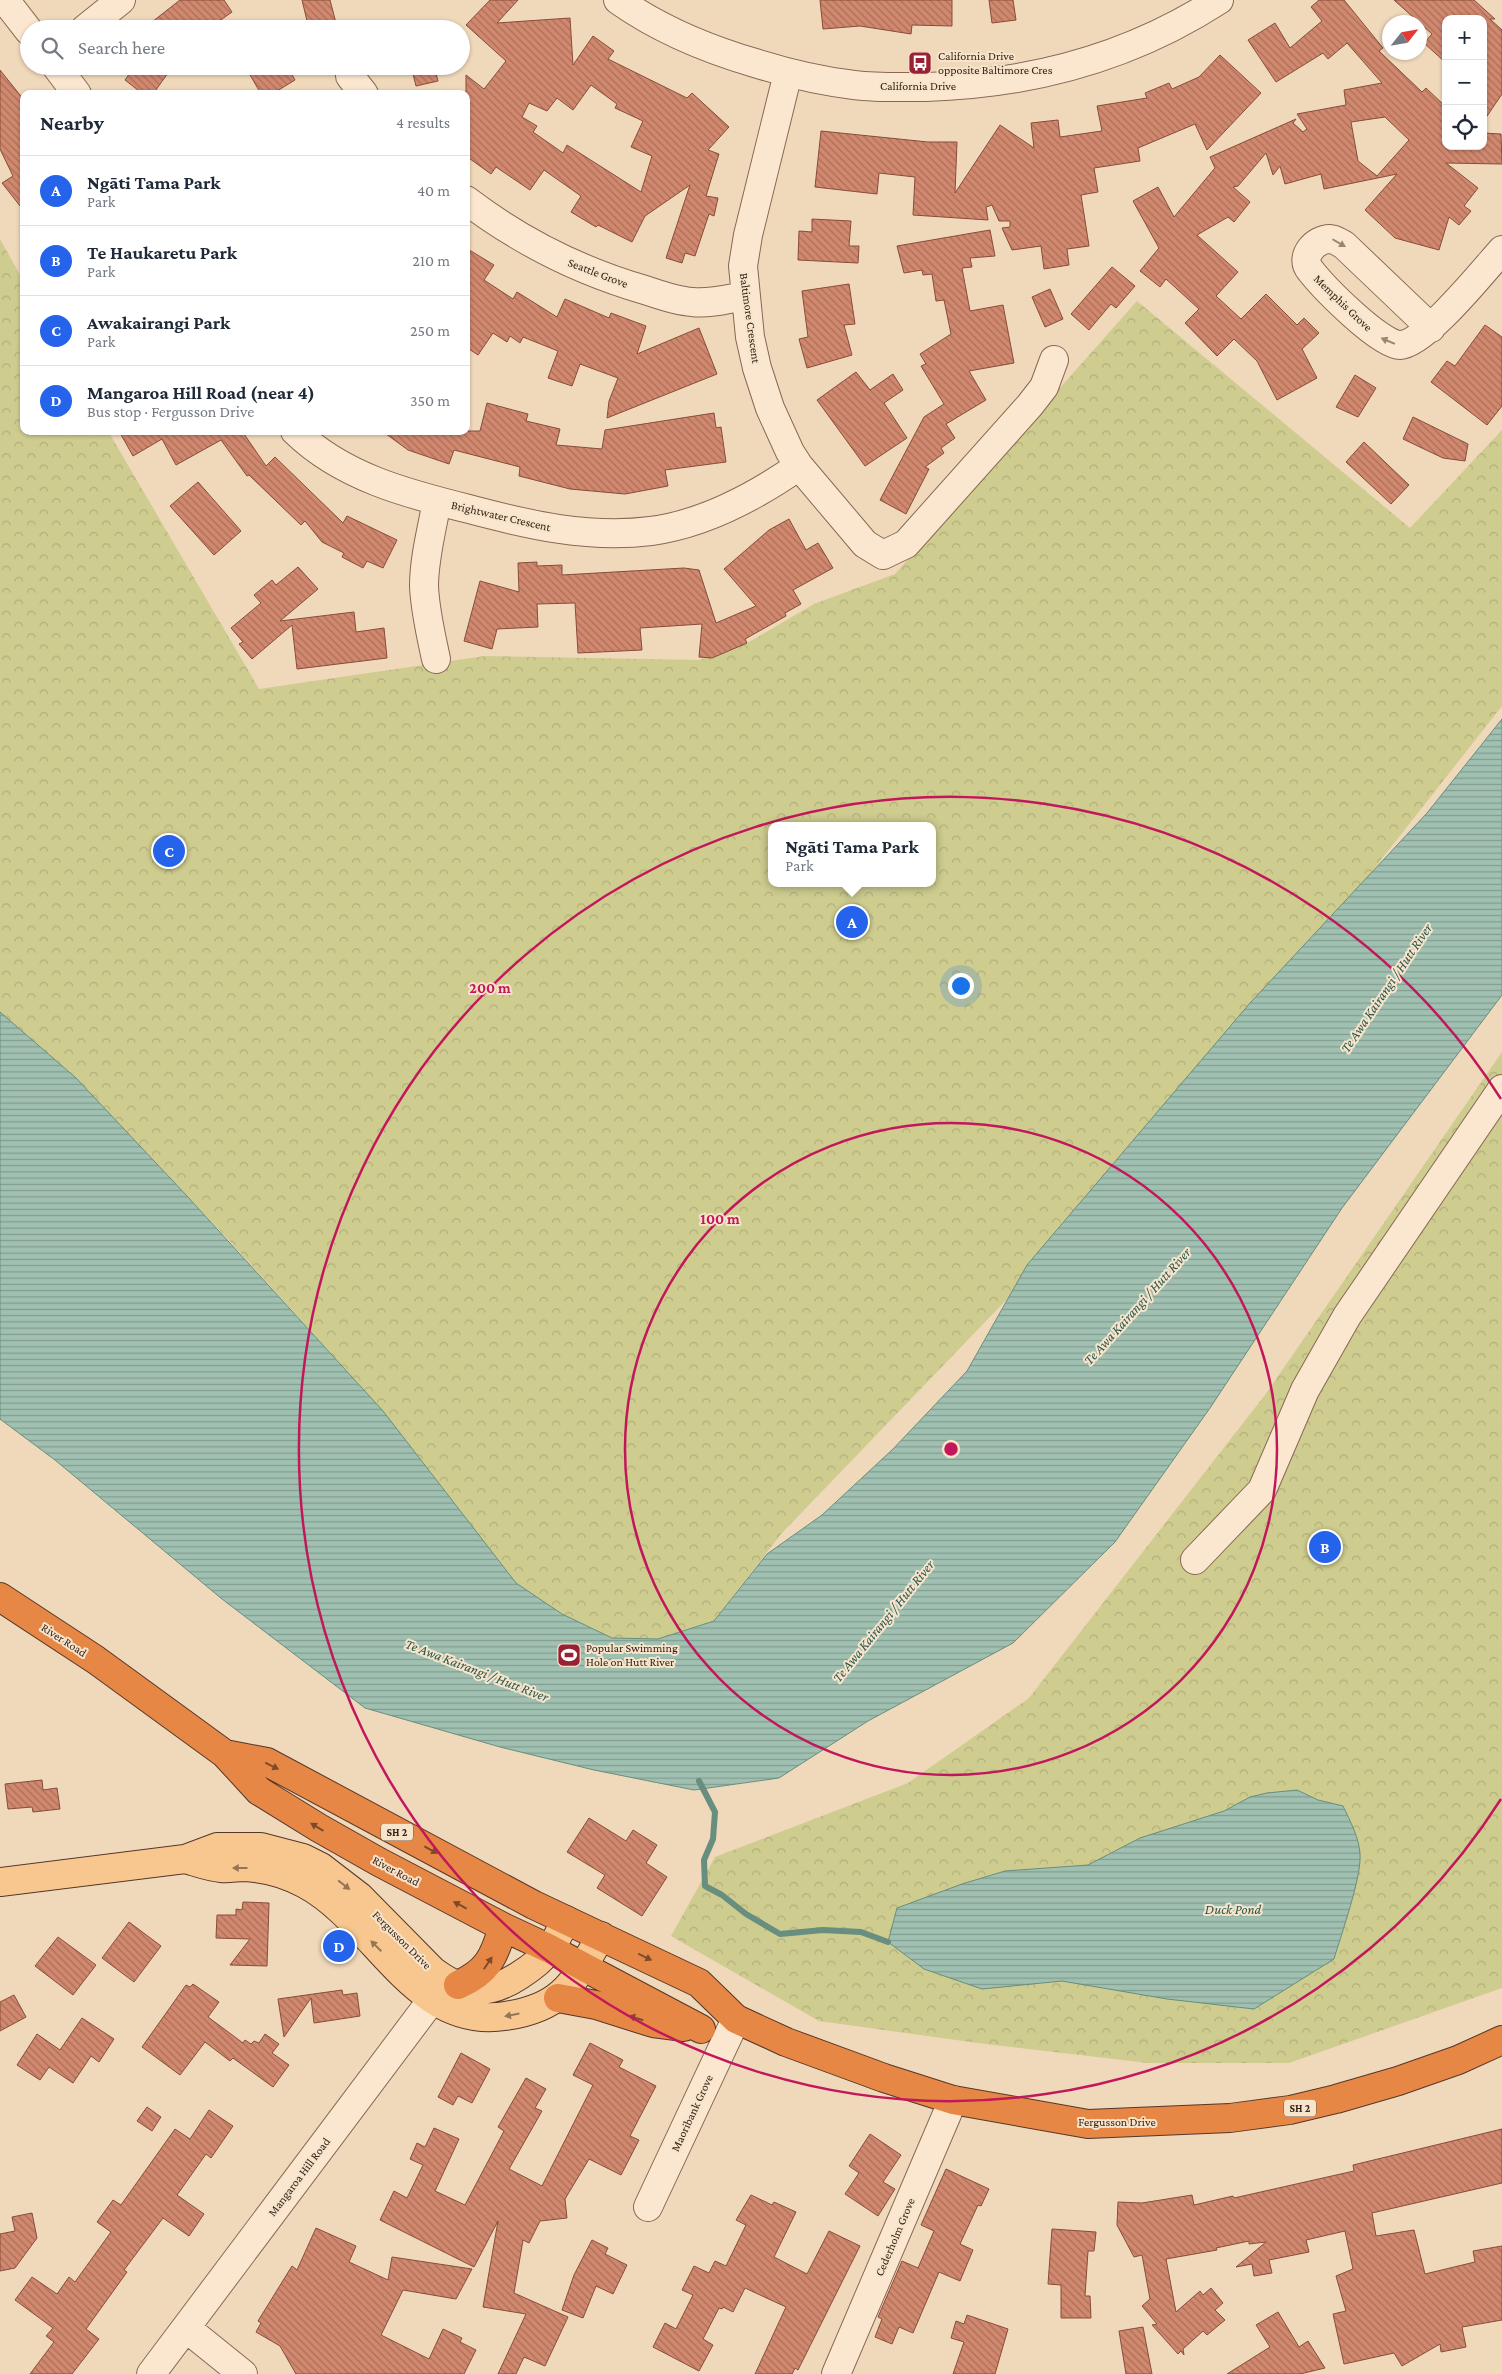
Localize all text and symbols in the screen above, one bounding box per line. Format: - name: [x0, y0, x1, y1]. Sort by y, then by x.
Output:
- north arrow: [1382, 15, 1427, 60]
- map controls: [1442, 15, 1487, 150]
- button: +: [1442, 15, 1487, 60]
- search box: [20, 20, 470, 75]
- icon: search: [38, 34, 66, 62]
- text: Search here: [78, 37, 165, 58]
- place label: California Drive opposite Baltimore Cres: [938, 49, 1053, 77]
- bus stop icon: California Drive opposite Baltimore Cres: [907, 50, 933, 76]
- button: −: [1442, 60, 1487, 105]
- street label: California Drive: [880, 79, 956, 93]
- button: locate: [1442, 105, 1487, 150]
- text: Nearby: [40, 111, 104, 135]
- text: 4 results: [396, 114, 450, 131]
- text: Ngāti Tama Park: [87, 172, 221, 193]
- text: A: [51, 182, 61, 199]
- text: 40 m: [417, 182, 450, 199]
- text: Park: [87, 193, 115, 210]
- one-way arrow: [1333, 239, 1346, 248]
- text: Te Haukaretu Park: [87, 242, 237, 263]
- text: B: [51, 252, 61, 269]
- text: 210 m: [412, 252, 450, 269]
- street label: Seattle Grove: [566, 255, 630, 291]
- text: Park: [87, 263, 115, 280]
- street label: Baltimore Crescent: [737, 272, 763, 365]
- street label: Memphis Grove: [1311, 272, 1375, 334]
- text: Awakairangi Park: [87, 312, 230, 333]
- text: C: [51, 322, 61, 339]
- text: 250 m: [410, 322, 450, 339]
- text: Park: [87, 333, 115, 350]
- one-way arrow: [1381, 336, 1395, 344]
- text: Mangaroa Hill Road (near 4): [87, 382, 315, 403]
- text: D: [50, 392, 62, 409]
- text: 350 m: [410, 392, 450, 409]
- text: Bus stop · Fergusson Drive: [87, 403, 254, 420]
- street label: Brightwater Crescent: [450, 498, 553, 534]
- popup: [768, 822, 936, 887]
- pin: C: [153, 832, 185, 870]
- text: Ngāti Tama Park: [785, 836, 919, 857]
- text: Park: [785, 857, 814, 874]
- pin: A: [836, 903, 868, 941]
- water label: Te Awa Kairangi / Hutt River: [1337, 920, 1436, 1056]
- your location: [948, 973, 974, 999]
- text: 200 m: [469, 980, 511, 996]
- text: 100 m: [700, 1211, 740, 1227]
- water label: Te Awa Kairangi / Hutt River: [1080, 1243, 1195, 1368]
- centre of rings: [942, 1440, 960, 1458]
- pin: B: [1309, 1528, 1341, 1566]
- water label: Te Awa Kairangi / Hutt River: [829, 1556, 938, 1685]
- street label: River Road: [39, 1620, 90, 1660]
- water label: Te Awa Kairangi / Hutt River: [403, 1635, 552, 1705]
- place label: Popular Swimming Hole on Hutt River: [586, 1641, 678, 1669]
- sports icon: Popular Swimming Hole on Hutt River: [556, 1642, 582, 1668]
- one-way arrow: [265, 1762, 279, 1770]
- one-way arrow: [311, 1822, 324, 1831]
- road number: SH 2: [381, 1824, 413, 1840]
- one-way arrow: [424, 1846, 438, 1854]
- street label: River Road: [370, 1853, 423, 1890]
- one-way arrow: [232, 1864, 248, 1872]
- one-way arrow: [337, 1880, 350, 1891]
- one-way arrow: [452, 1901, 467, 1909]
- water label: Duck Pond: [1205, 1901, 1262, 1917]
- street label: Fergusson Drive: [370, 1908, 434, 1972]
- pin: D: [323, 1927, 355, 1965]
- one-way arrow: [370, 1940, 382, 1952]
- one-way arrow: [637, 1952, 652, 1961]
- one-way arrow: [483, 1956, 493, 1970]
- one-way arrow: [505, 2011, 520, 2019]
- one-way arrow: [629, 2013, 644, 2021]
- street label: Maoribank Grove: [668, 2072, 716, 2154]
- road number: SH 2: [1284, 2100, 1316, 2116]
- street label: Fergusson Drive: [1078, 2115, 1156, 2129]
- street label: Mangaroa Hill Road: [265, 2134, 334, 2219]
- street label: Cederholm Grove: [872, 2196, 918, 2278]

